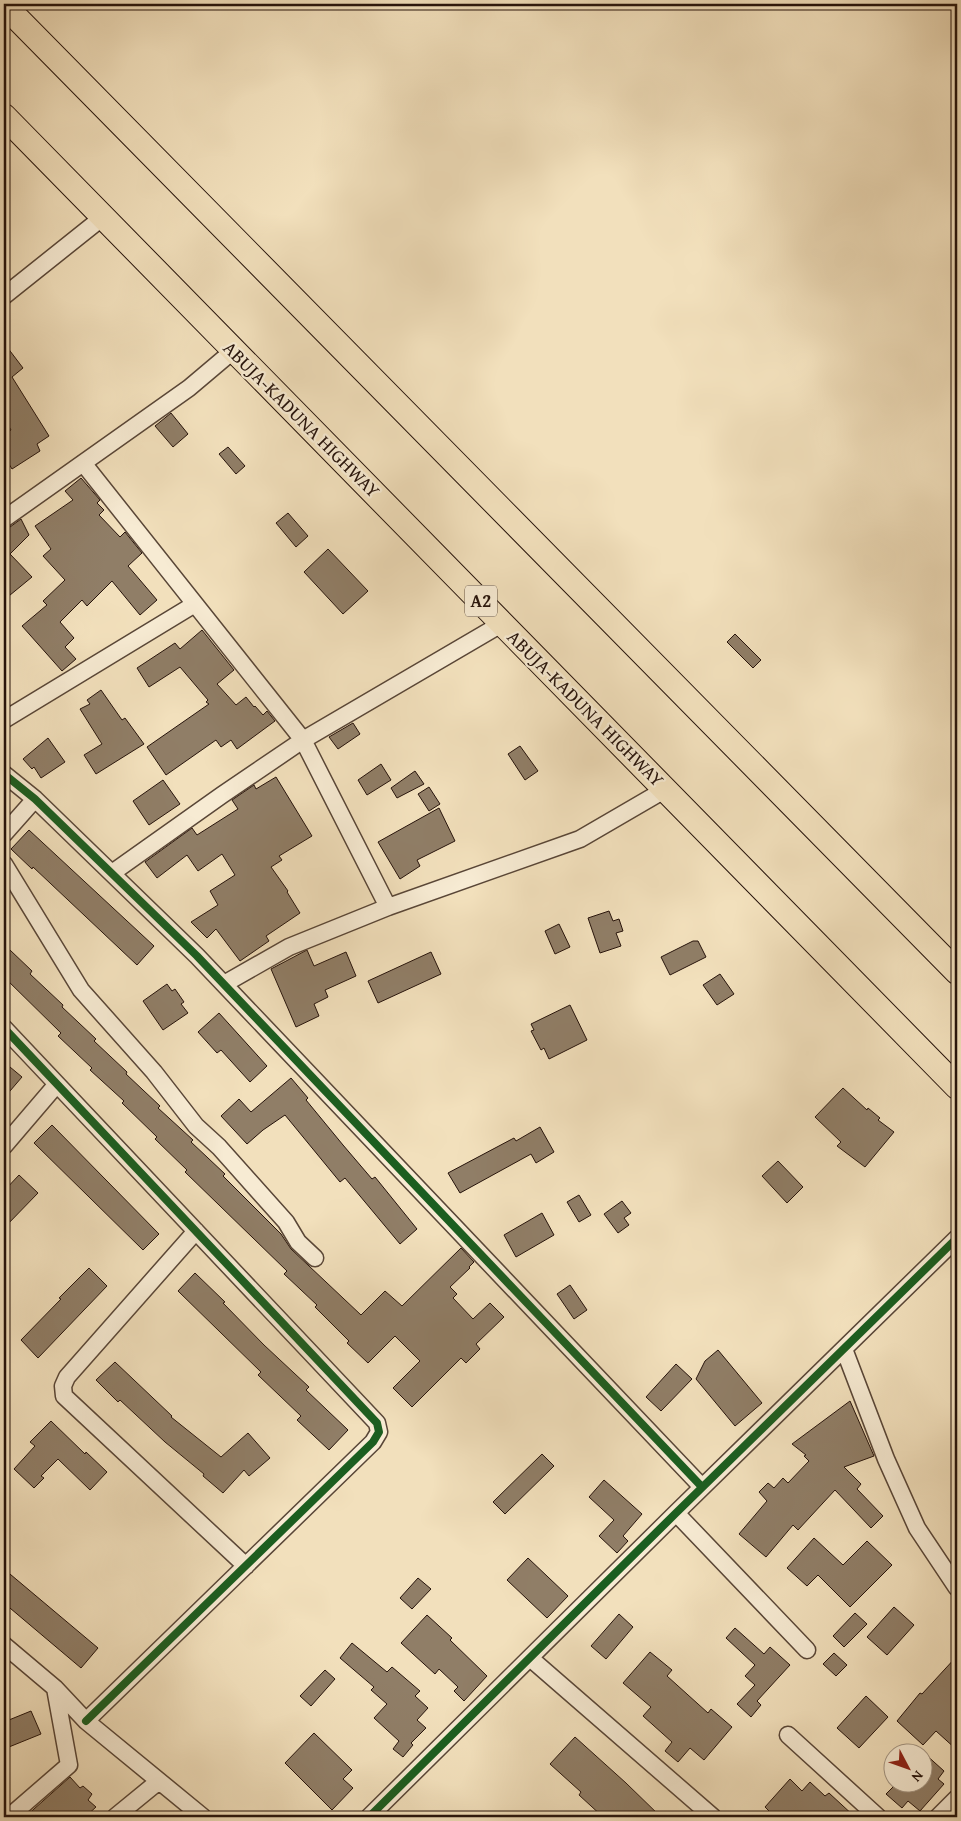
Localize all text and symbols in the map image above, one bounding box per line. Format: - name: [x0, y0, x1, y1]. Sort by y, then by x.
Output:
- street label: ABUJA-KADUNA HIGHWAY: [217, 334, 387, 504]
- road number: A2: [465, 586, 497, 616]
- street label: ABUJA-KADUNA HIGHWAY: [501, 623, 671, 793]
- north arrow: [884, 1744, 934, 1794]
- text: N: [907, 1766, 928, 1787]

